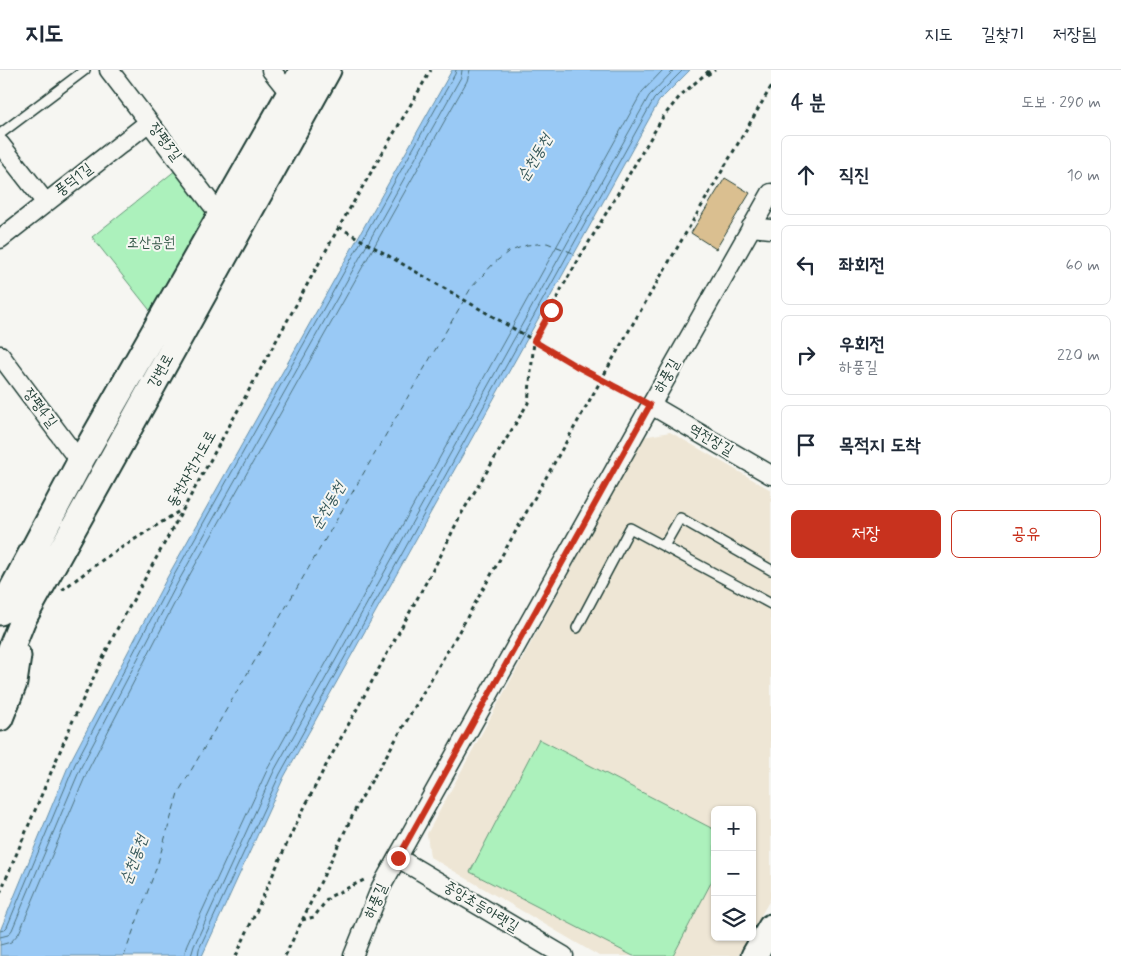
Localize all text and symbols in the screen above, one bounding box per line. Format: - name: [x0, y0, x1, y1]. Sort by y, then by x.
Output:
- text: 지도: [25, 19, 64, 50]
- text: 지도: [924, 23, 953, 47]
- text: 길찾기: [981, 23, 1025, 47]
- text: 저장됨: [1053, 23, 1096, 47]
- text: 4 분: [791, 89, 826, 117]
- text: 도보 · 290 m: [1021, 92, 1101, 113]
- street label: 장평3길: [144, 119, 186, 165]
- water label: 순천동천: [513, 129, 558, 185]
- street label: 풍덕1길: [51, 159, 97, 201]
- icon: ahead: [792, 161, 820, 189]
- text: 직진: [839, 163, 870, 188]
- text: 10 m: [1067, 165, 1100, 186]
- park label: 조산공원: [127, 233, 175, 253]
- icon: left: [792, 251, 820, 279]
- text: 좌회전: [839, 253, 885, 278]
- text: 60 m: [1066, 255, 1100, 276]
- route start: [540, 299, 563, 322]
- text: 우회전: [839, 332, 885, 357]
- icon: right: [792, 341, 820, 369]
- text: 220 m: [1057, 345, 1100, 366]
- street label: 강변로: [143, 350, 179, 392]
- street label: 하풍길: [649, 355, 685, 397]
- text: 하풍길: [839, 357, 878, 378]
- street label: 장평4길: [18, 384, 62, 432]
- street label: 역전장길: [685, 419, 737, 461]
- street label: 동천자전거도로: [163, 427, 221, 511]
- icon: arrive: [792, 431, 820, 459]
- text: 목적지 도착: [839, 433, 921, 458]
- water label: 순천동천: [306, 477, 351, 533]
- button: 저장: [791, 510, 941, 558]
- button: 공유: [951, 510, 1101, 558]
- map controls: [711, 806, 756, 941]
- button: +: [711, 806, 756, 851]
- water label: 순천동천: [115, 830, 153, 888]
- route end: [387, 847, 410, 870]
- button: −: [711, 851, 756, 896]
- street label: 중앙초등아랫길: [440, 877, 522, 937]
- street label: 하풍길: [359, 880, 393, 922]
- button: layers: [711, 896, 756, 941]

